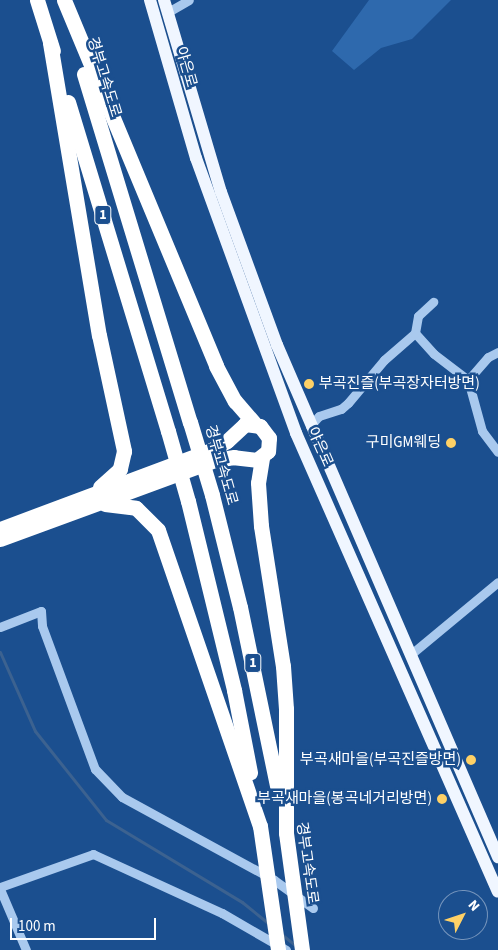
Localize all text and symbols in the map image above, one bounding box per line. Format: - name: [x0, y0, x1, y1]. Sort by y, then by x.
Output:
- street label: 경부고속도로: [83, 35, 125, 119]
- street label: 야은로: [172, 45, 200, 89]
- road number: 1: [94, 204, 112, 226]
- place label: 부곡진즐(부곡장자터방면): [319, 375, 480, 393]
- marker: 부곡진즐(부곡장자터방면): [303, 378, 315, 390]
- street label: 경부고속도로: [201, 423, 241, 507]
- street label: 야은로: [303, 424, 337, 470]
- place label: 구미GM웨딩: [366, 434, 441, 452]
- marker: 구미GM웨딩: [445, 437, 457, 449]
- road number: 1: [244, 651, 262, 674]
- place label: 부곡새마을(부곡진즐방면): [300, 751, 461, 769]
- marker: 부곡새마을(부곡진즐방면): [465, 754, 477, 766]
- place label: 부곡새마을(봉곡네거리방면): [257, 790, 432, 808]
- marker: 부곡새마을(봉곡네거리방면): [436, 793, 448, 805]
- street label: 경부고속도로: [292, 821, 322, 905]
- north arrow: [438, 890, 488, 940]
- text: N: [463, 896, 484, 916]
- scale bar: [12, 908, 159, 940]
- text: 100 m: [18, 916, 56, 937]

